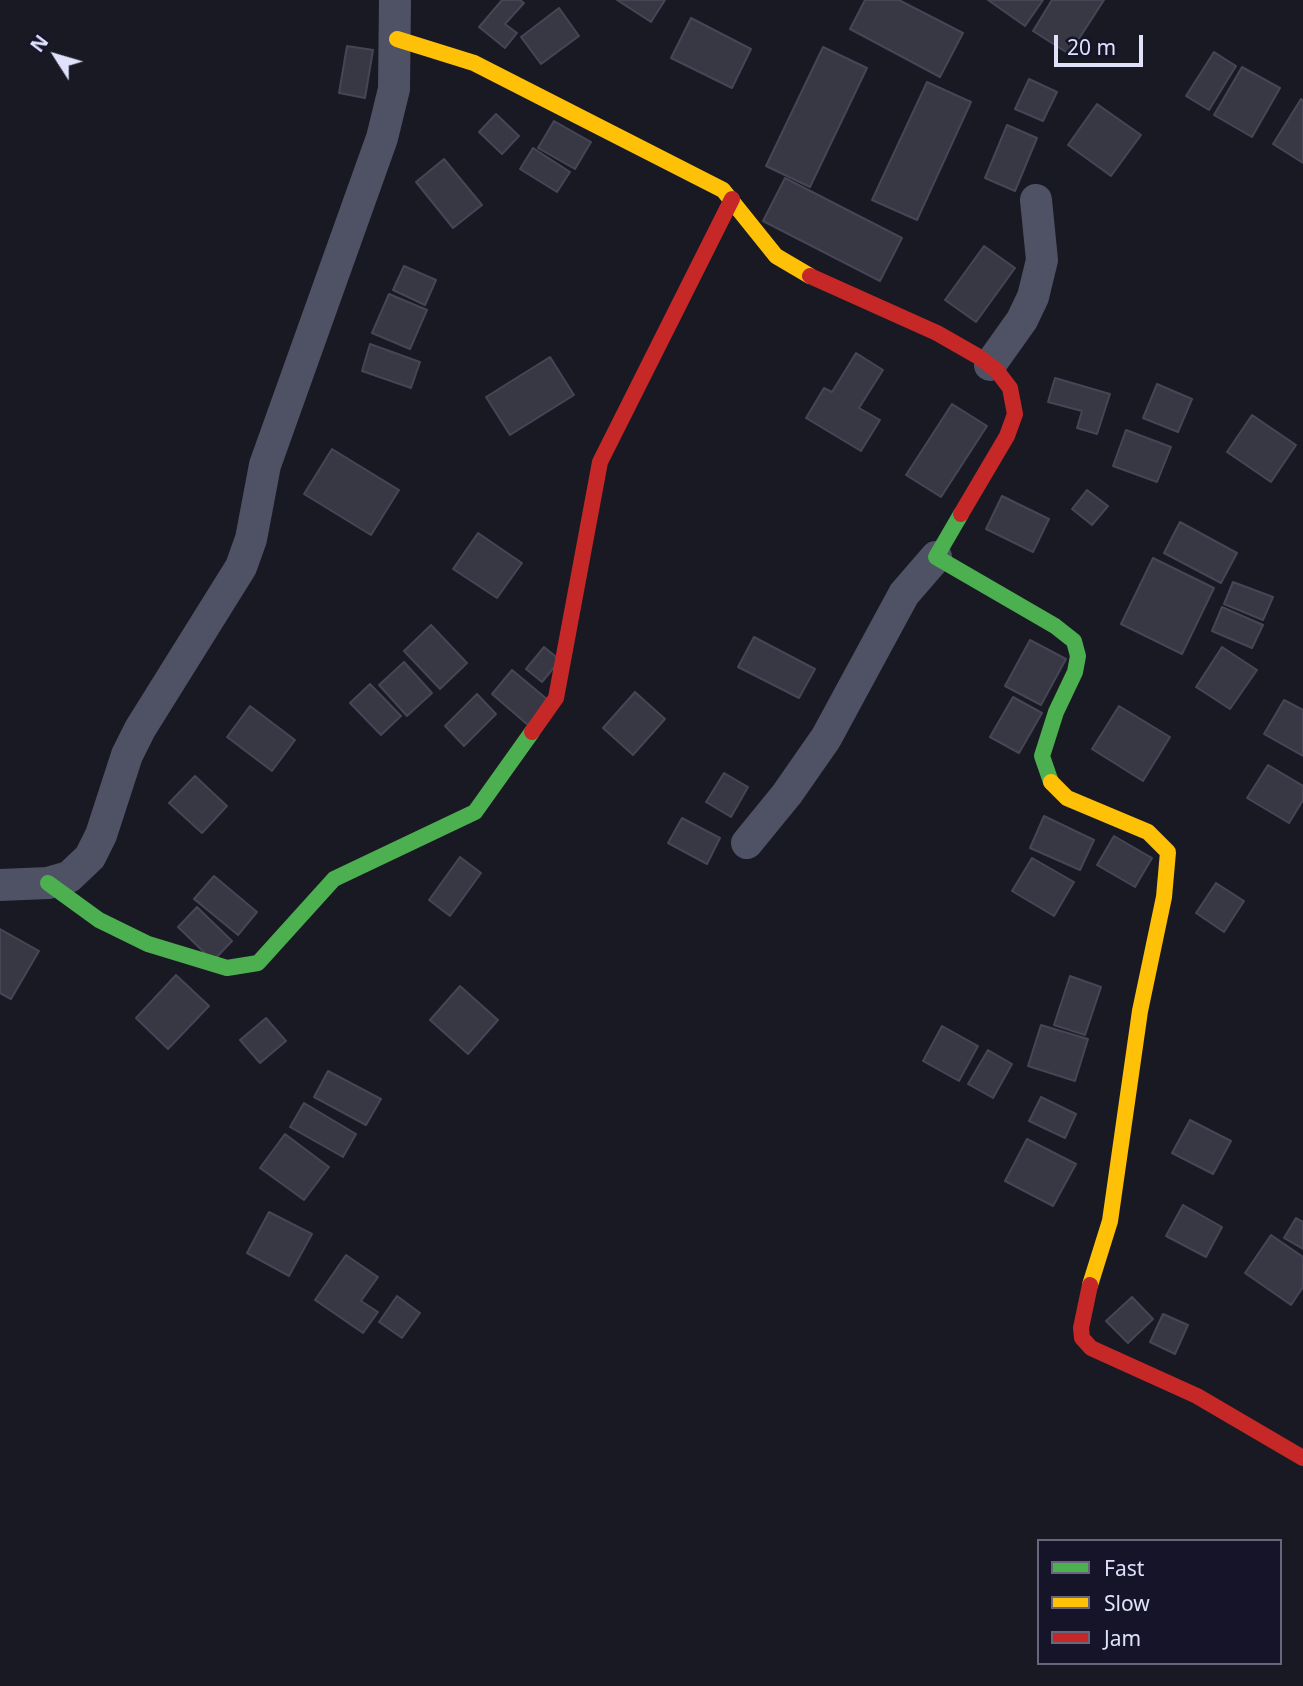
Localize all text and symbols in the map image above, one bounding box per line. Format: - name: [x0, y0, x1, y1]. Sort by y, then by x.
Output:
- north arrow: [21, 21, 91, 91]
- scale bar: [1058, 21, 1147, 65]
- text: N: [24, 29, 54, 57]
- text: 20 m: [1067, 33, 1116, 61]
- legend: [1037, 1539, 1282, 1665]
- text: Fast: [1104, 1554, 1144, 1582]
- text: Slow: [1104, 1589, 1150, 1617]
- text: Jam: [1104, 1624, 1141, 1652]

